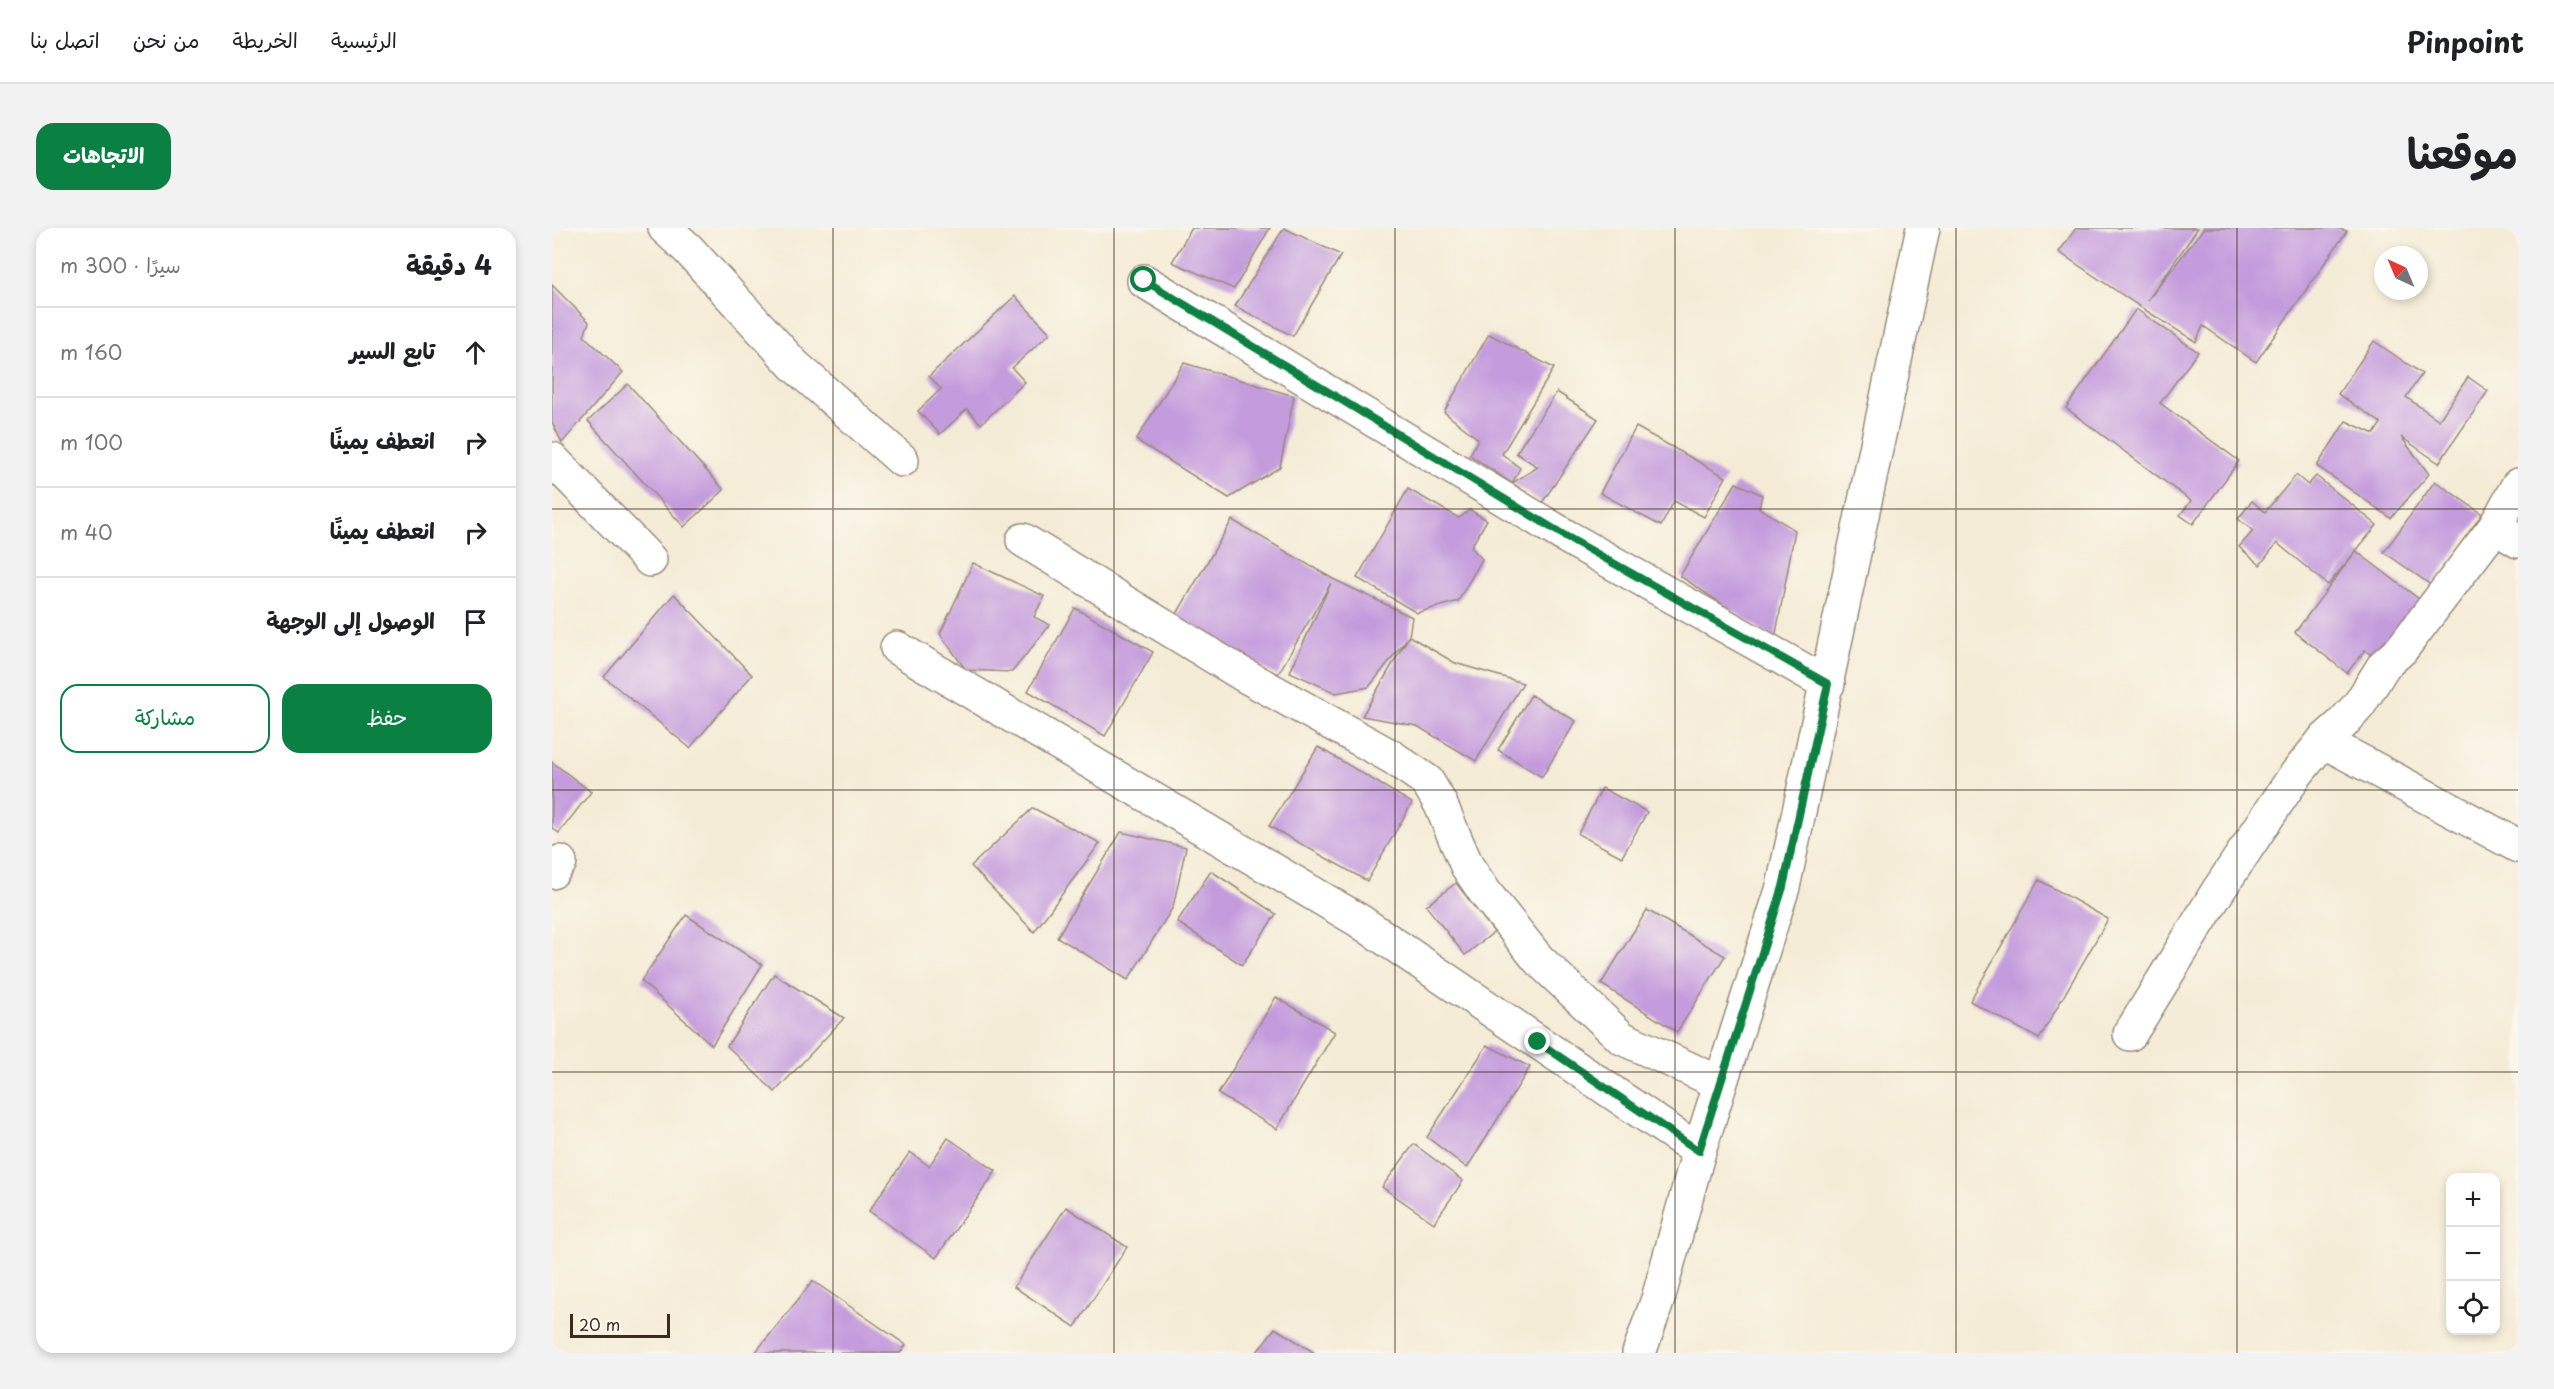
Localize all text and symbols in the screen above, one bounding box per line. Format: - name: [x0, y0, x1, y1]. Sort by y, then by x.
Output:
- text: Pinpoint: [2407, 20, 2524, 63]
- text: اتصل بنا: [30, 23, 100, 55]
- text: من نحن: [133, 23, 199, 55]
- text: الخريطة: [232, 23, 298, 55]
- text: الرئيسية: [331, 23, 397, 55]
- text: موقعنا: [2407, 120, 2518, 183]
- button: الاتجاهات: [36, 123, 171, 190]
- text: 4 دقيقة: [406, 245, 492, 284]
- north arrow: [2374, 246, 2428, 300]
- text: سيرًا · 300 m: [60, 250, 181, 280]
- route start: [1130, 266, 1156, 292]
- text: تابع السير: [350, 333, 435, 366]
- icon: ahead: [459, 336, 492, 369]
- text: 160 m: [60, 337, 122, 367]
- text: انعطف يمينًا: [330, 423, 435, 456]
- icon: right: [459, 426, 492, 459]
- text: 100 m: [60, 427, 123, 457]
- text: انعطف يمينًا: [330, 513, 435, 546]
- icon: right: [459, 516, 492, 549]
- text: 40 m: [60, 517, 113, 547]
- text: الوصول إلى الوجهة: [266, 603, 435, 636]
- icon: arrive: [459, 606, 492, 639]
- button: مشاركة: [60, 684, 270, 753]
- button: حفظ: [282, 684, 492, 753]
- route end: [1524, 1028, 1550, 1054]
- map controls: [2446, 1173, 2500, 1335]
- button: +: [2446, 1173, 2500, 1227]
- button: −: [2446, 1227, 2500, 1281]
- button: locate: [2446, 1281, 2500, 1335]
- scale bar: [570, 1311, 670, 1338]
- text: 20 m: [579, 1312, 620, 1336]

